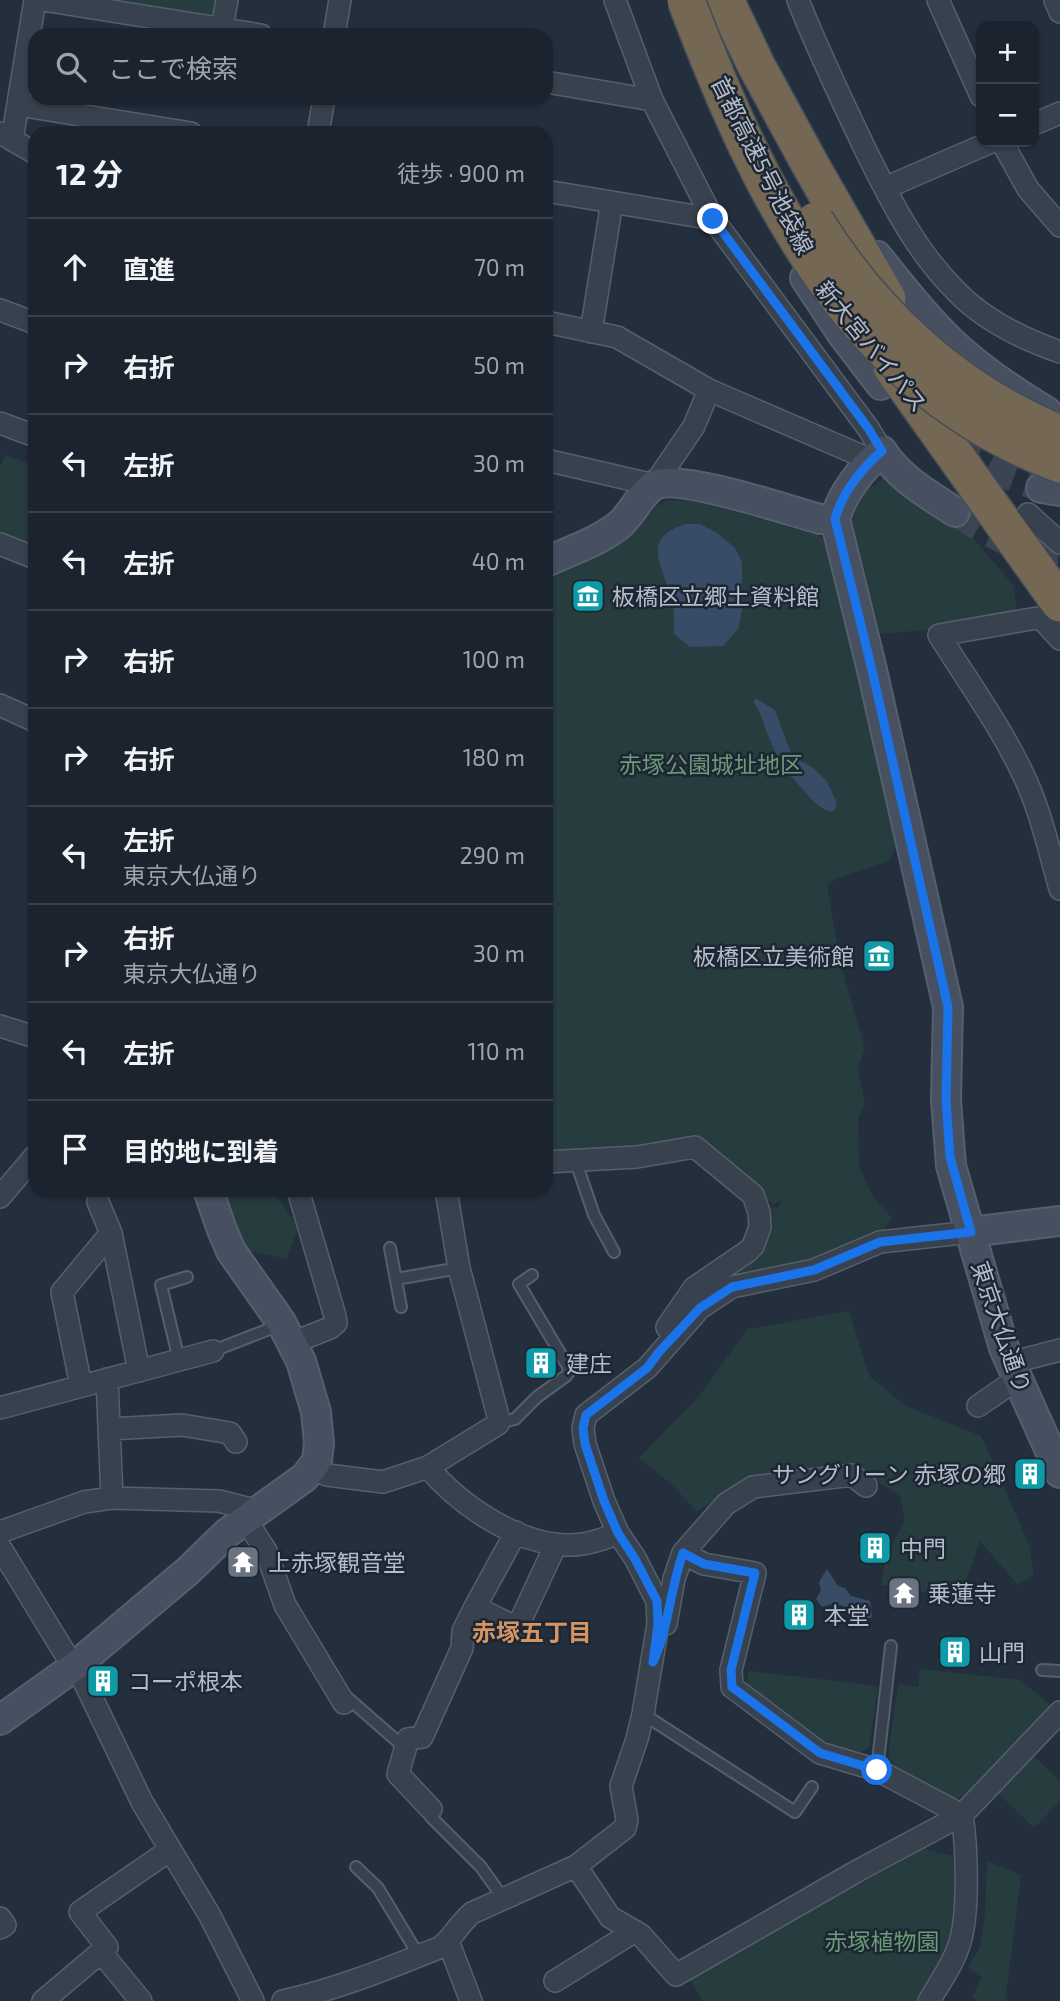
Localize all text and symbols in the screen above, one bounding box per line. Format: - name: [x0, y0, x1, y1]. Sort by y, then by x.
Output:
- map controls: [976, 21, 1039, 147]
- button: +: [976, 21, 1039, 84]
- search box: [28, 28, 553, 105]
- icon: search: [52, 48, 90, 86]
- text: ここで検索: [108, 52, 238, 83]
- street label: 首都高速5号池袋線: [706, 71, 820, 259]
- button: −: [976, 84, 1039, 147]
- text: 12 分: [56, 155, 123, 191]
- text: 徒歩 · 900 m: [397, 159, 525, 187]
- route end: [697, 203, 728, 234]
- icon: ahead: [56, 248, 94, 286]
- text: 直進: [123, 253, 175, 284]
- text: 70 m: [474, 253, 525, 281]
- street label: 新大宮バイパス: [811, 275, 933, 417]
- icon: right: [56, 346, 94, 384]
- text: 右折: [123, 351, 175, 382]
- text: 50 m: [474, 351, 525, 379]
- icon: left: [56, 444, 94, 482]
- text: 左折: [123, 449, 175, 480]
- text: 30 m: [473, 449, 525, 477]
- icon: left: [56, 542, 94, 580]
- text: 左折: [123, 547, 175, 578]
- text: 40 m: [472, 547, 525, 575]
- museum icon: 板橋区立郷土資料館: [569, 577, 607, 615]
- place label: 板橋区立郷土資料館: [612, 582, 819, 610]
- icon: right: [56, 640, 94, 678]
- text: 右折: [123, 645, 175, 676]
- text: 100 m: [463, 645, 525, 673]
- icon: right: [56, 738, 94, 776]
- text: 右折: [123, 743, 175, 774]
- text: 180 m: [463, 743, 525, 771]
- park label: 赤塚公園城址地区: [619, 750, 803, 778]
- text: 左折: [123, 824, 175, 855]
- icon: left: [56, 836, 94, 874]
- text: 290 m: [460, 841, 525, 869]
- text: 東京大仏通り: [123, 861, 261, 889]
- text: 右折: [123, 922, 175, 953]
- icon: right: [56, 934, 94, 972]
- museum icon: 板橋区立美術館: [860, 937, 898, 975]
- text: 30 m: [473, 939, 525, 967]
- place label: 板橋区立美術館: [693, 942, 854, 970]
- text: 東京大仏通り: [123, 959, 261, 987]
- icon: left: [56, 1032, 94, 1070]
- text: 左折: [123, 1037, 175, 1068]
- text: 110 m: [468, 1037, 525, 1065]
- icon: arrive: [56, 1130, 94, 1168]
- text: 目的地に到着: [123, 1135, 279, 1166]
- street label: 東京大仏通り: [966, 1257, 1038, 1397]
- building icon: 建庄: [522, 1344, 560, 1382]
- place label: 建庄: [566, 1349, 612, 1377]
- building icon: サングリーン 赤塚の郷: [1011, 1455, 1049, 1493]
- place label: サングリーン 赤塚の郷: [772, 1460, 1006, 1488]
- building icon: 中門: [856, 1529, 894, 1567]
- place label: 中門: [900, 1534, 946, 1562]
- temple icon: 上赤塚観音堂: [224, 1543, 262, 1581]
- place label: 上赤塚観音堂: [268, 1548, 406, 1576]
- temple icon: 乗蓮寺: [885, 1574, 923, 1612]
- place label: 乗蓮寺: [928, 1579, 997, 1607]
- building icon: 本堂: [780, 1596, 818, 1634]
- place label: 本堂: [824, 1601, 870, 1629]
- district label: 赤塚五丁目: [472, 1617, 592, 1646]
- building icon: 山門: [936, 1633, 974, 1671]
- place label: 山門: [979, 1638, 1025, 1666]
- building icon: コーポ根本: [84, 1662, 122, 1700]
- place label: コーポ根本: [128, 1667, 243, 1695]
- route start: [861, 1754, 892, 1785]
- park label: 赤塚植物園: [825, 1927, 940, 1955]

